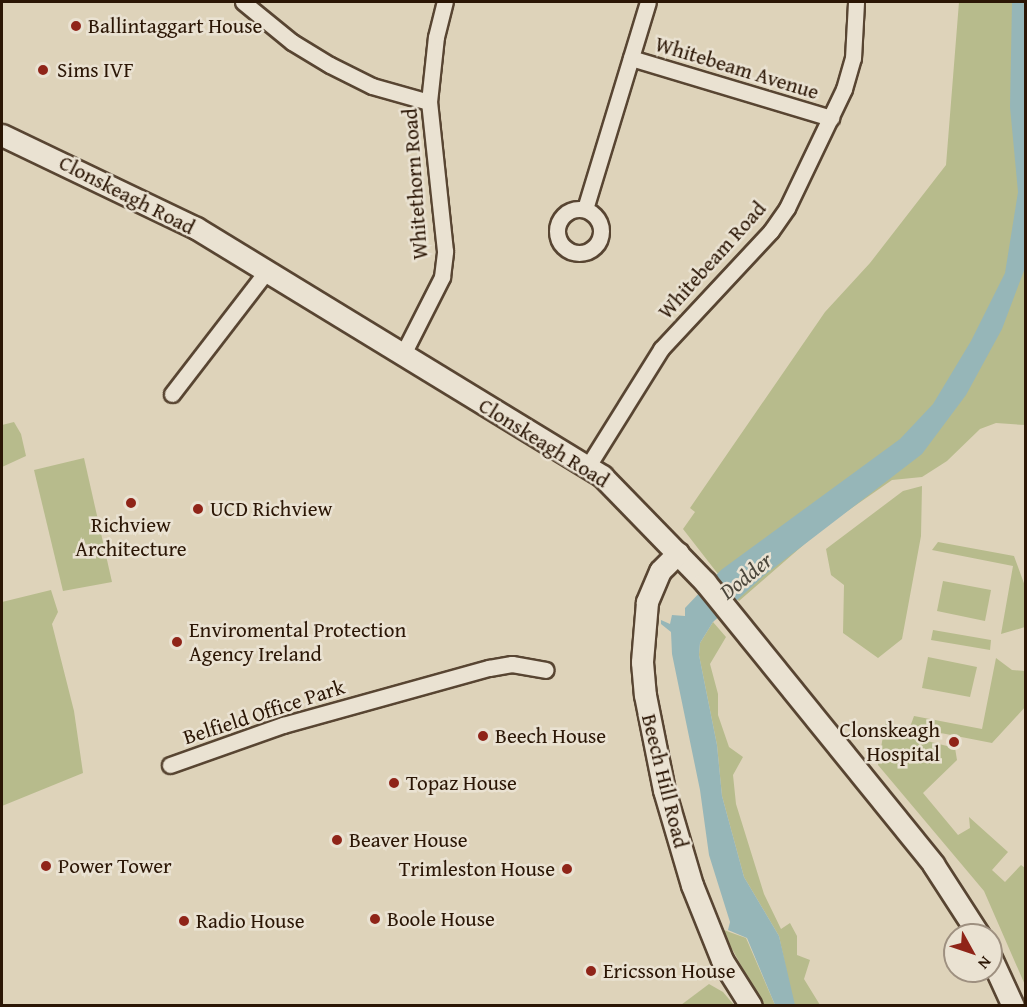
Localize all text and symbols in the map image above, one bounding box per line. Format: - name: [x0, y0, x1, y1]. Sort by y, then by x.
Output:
- place label: Ballintaggart House: [88, 13, 262, 39]
- marker: Ballintaggart House: [69, 19, 83, 33]
- street label: Whitebeam Avenue: [652, 31, 822, 105]
- place label: Sims IVF: [57, 57, 134, 83]
- marker: Sims IVF: [34, 61, 52, 79]
- street label: Whitethorn Road: [397, 107, 433, 261]
- street label: Clonskeagh Road: [55, 150, 199, 240]
- street label: Whitebeam Road: [653, 196, 771, 324]
- street label: Clonskeagh Road: [474, 393, 614, 493]
- marker: Richview Architecture: [124, 496, 138, 510]
- place label: UCD Richview: [210, 496, 333, 522]
- marker: UCD Richview: [191, 502, 205, 516]
- place label: Richview Architecture: [75, 512, 187, 562]
- water label: Dodder: [714, 547, 778, 605]
- place label: Enviromental Protection Agency Ireland: [189, 617, 406, 667]
- marker: Enviromental Protection Agency Ireland: [170, 635, 184, 649]
- street label: Belfield Office Park: [180, 674, 348, 750]
- street label: Beech Hill Road: [636, 711, 694, 851]
- place label: Clonskeagh Hospital: [840, 717, 940, 767]
- place label: Beech House: [495, 723, 606, 749]
- marker: Beech House: [476, 729, 490, 743]
- marker: Clonskeagh Hospital: [945, 733, 963, 751]
- place label: Topaz House: [406, 770, 517, 796]
- marker: Topaz House: [387, 776, 401, 790]
- place label: Beaver House: [349, 827, 468, 853]
- marker: Beaver House: [330, 833, 344, 847]
- place label: Power Tower: [58, 853, 172, 879]
- place label: Trimleston House: [399, 856, 555, 882]
- marker: Power Tower: [39, 859, 53, 873]
- marker: Trimleston House: [560, 862, 574, 876]
- place label: Boole House: [387, 906, 495, 932]
- place label: Radio House: [196, 908, 305, 934]
- marker: Boole House: [368, 912, 382, 926]
- marker: Radio House: [177, 914, 191, 928]
- north arrow: [943, 923, 1003, 983]
- text: N: [973, 951, 998, 975]
- place label: Ericsson House: [603, 958, 735, 984]
- marker: Ericsson House: [584, 964, 598, 978]

